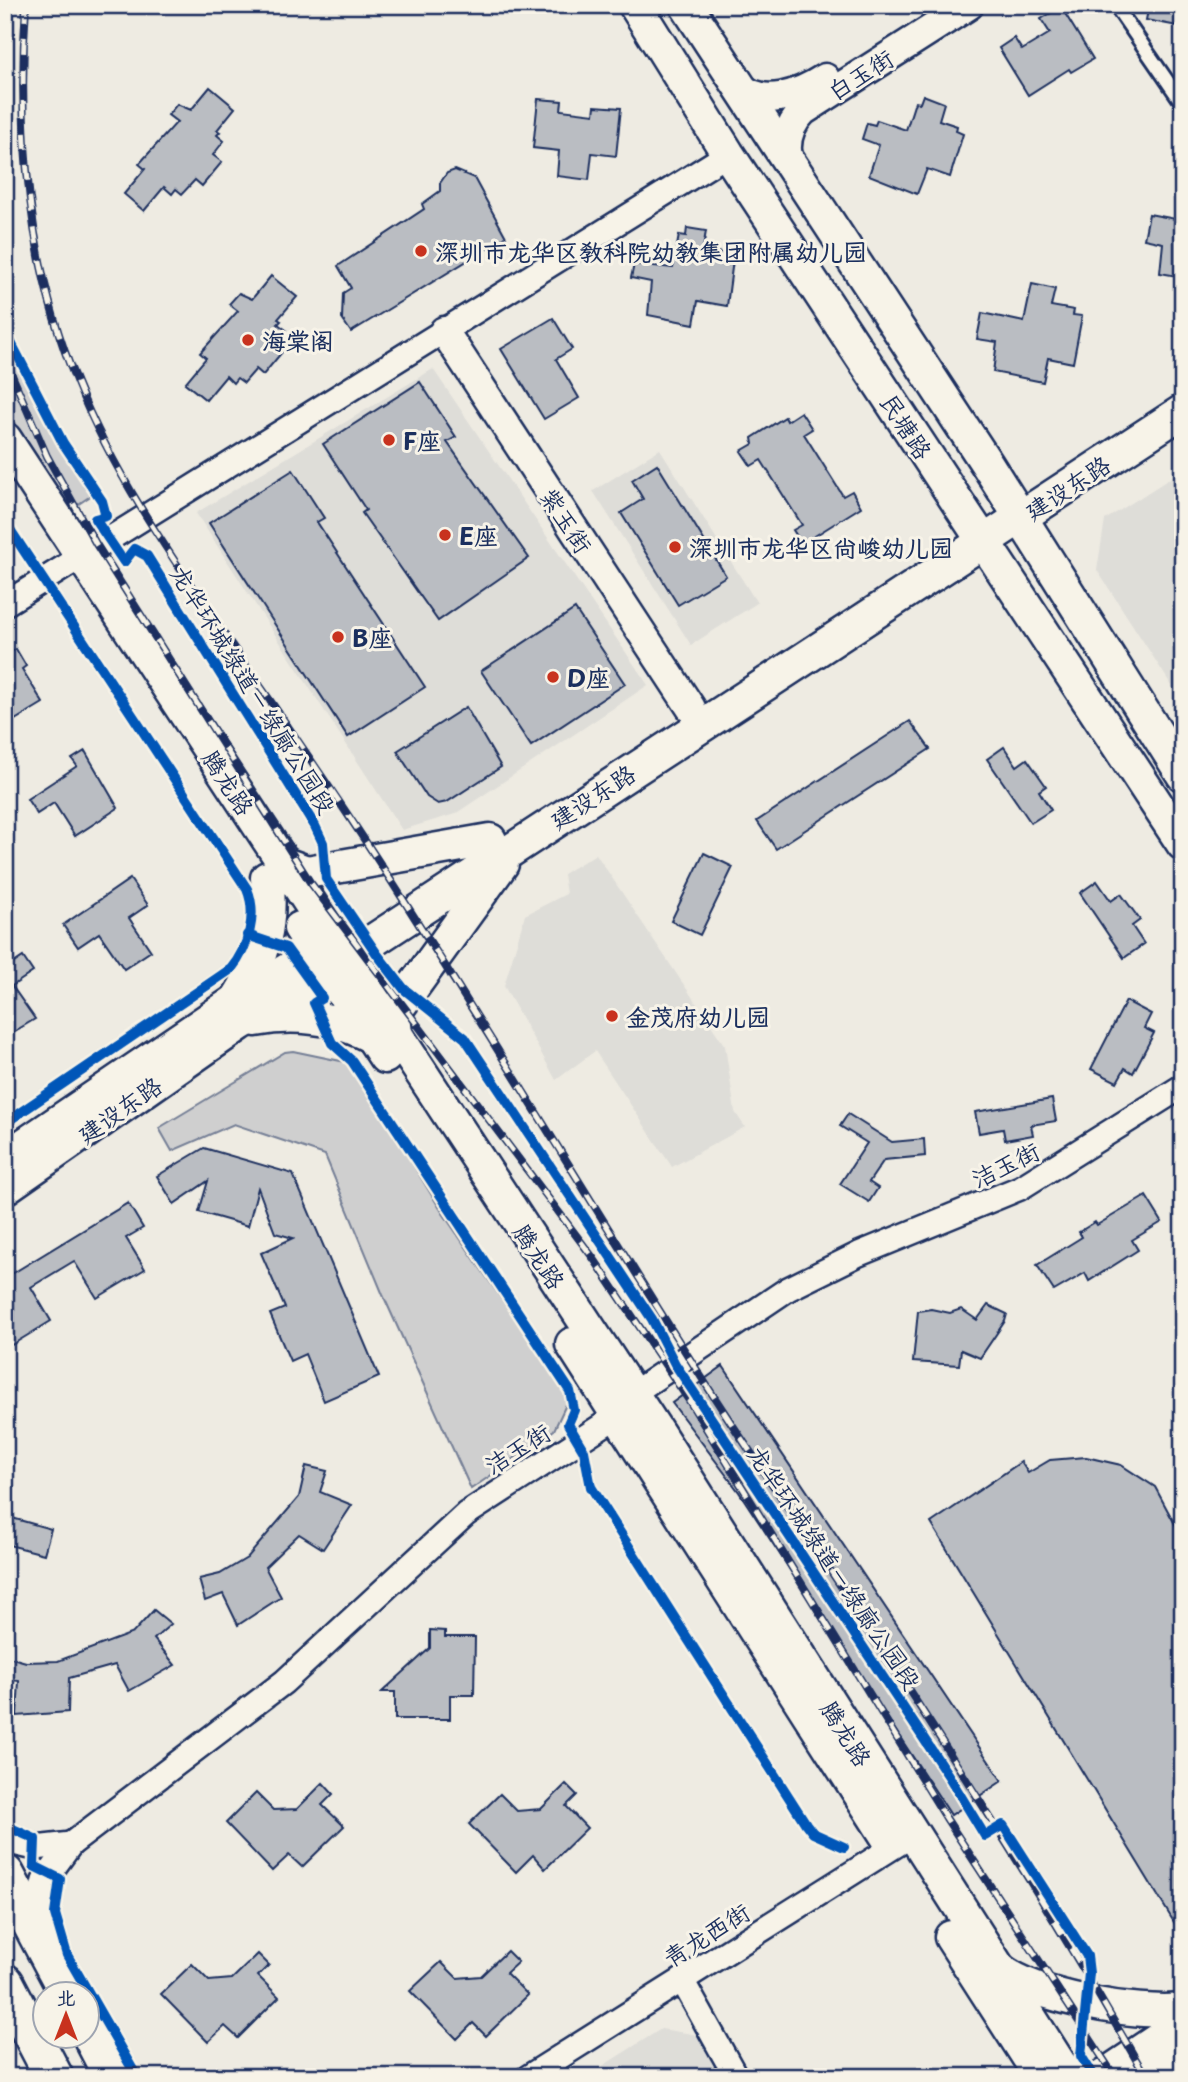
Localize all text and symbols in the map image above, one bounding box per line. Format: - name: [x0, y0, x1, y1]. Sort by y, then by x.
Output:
- street label: 白玉街: [820, 40, 900, 108]
- place label: 深圳市龙华区教科院幼教集团附属幼儿园: [435, 233, 867, 269]
- marker: 深圳市龙华区教科院幼教集团附属幼儿园: [413, 243, 429, 259]
- place label: 海棠阁: [262, 322, 334, 358]
- marker: 海棠阁: [240, 332, 256, 348]
- street label: 民塘路: [872, 386, 942, 466]
- place label: F座: [403, 422, 441, 458]
- marker: F座: [381, 432, 397, 448]
- street label: 建设东路: [1017, 446, 1117, 528]
- street label: 紫玉街: [532, 480, 602, 560]
- place label: E座: [459, 517, 498, 553]
- marker: E座: [437, 527, 453, 543]
- place label: 深圳市龙华区尚峻幼儿园: [689, 529, 953, 565]
- marker: 深圳市龙华区尚峻幼儿园: [667, 539, 683, 555]
- street label: 龙华环城绿道－绿廊公园段: [162, 557, 346, 821]
- place label: B座: [352, 619, 392, 655]
- marker: B座: [330, 629, 346, 645]
- place label: D座: [567, 659, 610, 695]
- marker: D座: [545, 669, 561, 685]
- street label: 腾龙路: [194, 742, 264, 822]
- street label: 建设东路: [542, 755, 642, 837]
- place label: 金茂府幼儿园: [626, 998, 770, 1034]
- marker: 金茂府幼儿园: [604, 1008, 620, 1024]
- street label: 建设东路: [69, 1067, 169, 1151]
- street label: 洁玉街: [965, 1132, 1045, 1196]
- street label: 腾龙路: [505, 1216, 575, 1296]
- street label: 洁玉街: [477, 1414, 557, 1482]
- street label: 龙华环城绿道－绿廊公园段: [740, 1438, 930, 1696]
- street label: 腾龙路: [813, 1693, 881, 1773]
- street label: 青龙西街: [656, 1893, 756, 1975]
- north arrow: [32, 1980, 102, 2050]
- text: 北: [56, 1983, 76, 2011]

